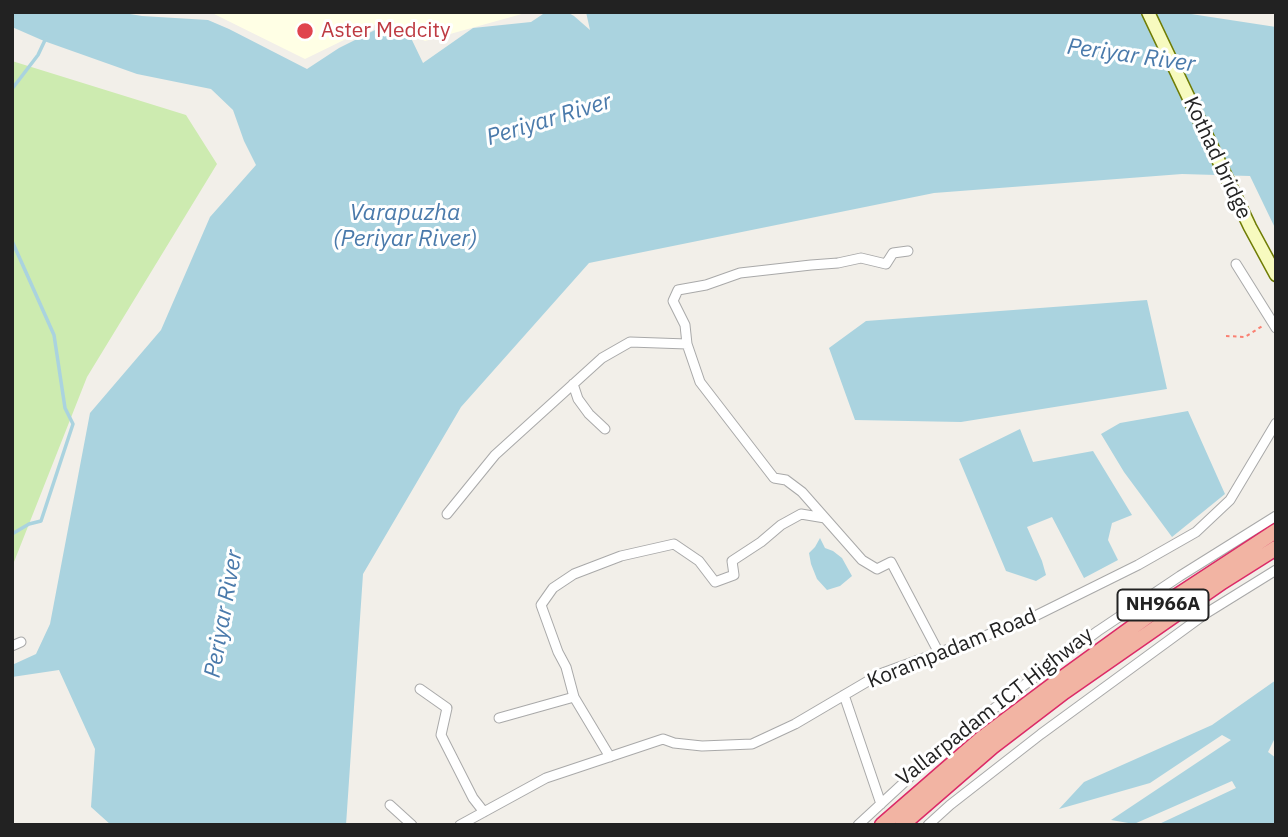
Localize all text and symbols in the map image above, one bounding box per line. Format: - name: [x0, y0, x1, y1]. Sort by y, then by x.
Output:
- place label: Aster Medcity: [321, 18, 450, 44]
- marker: Aster Medcity: [295, 21, 315, 41]
- water label: Periyar River: [1065, 33, 1197, 79]
- water label: Periyar River: [483, 88, 615, 152]
- street label: Kothad bridge: [1178, 93, 1256, 223]
- water label: Varapuzha (Periyar River): [333, 199, 477, 253]
- water label: Periyar River: [199, 548, 249, 680]
- road number: NH966A: [1118, 590, 1208, 620]
- street label: Korampadam Road: [864, 604, 1040, 694]
- street label: Vallarpadam ICT Highway: [892, 622, 1098, 792]

